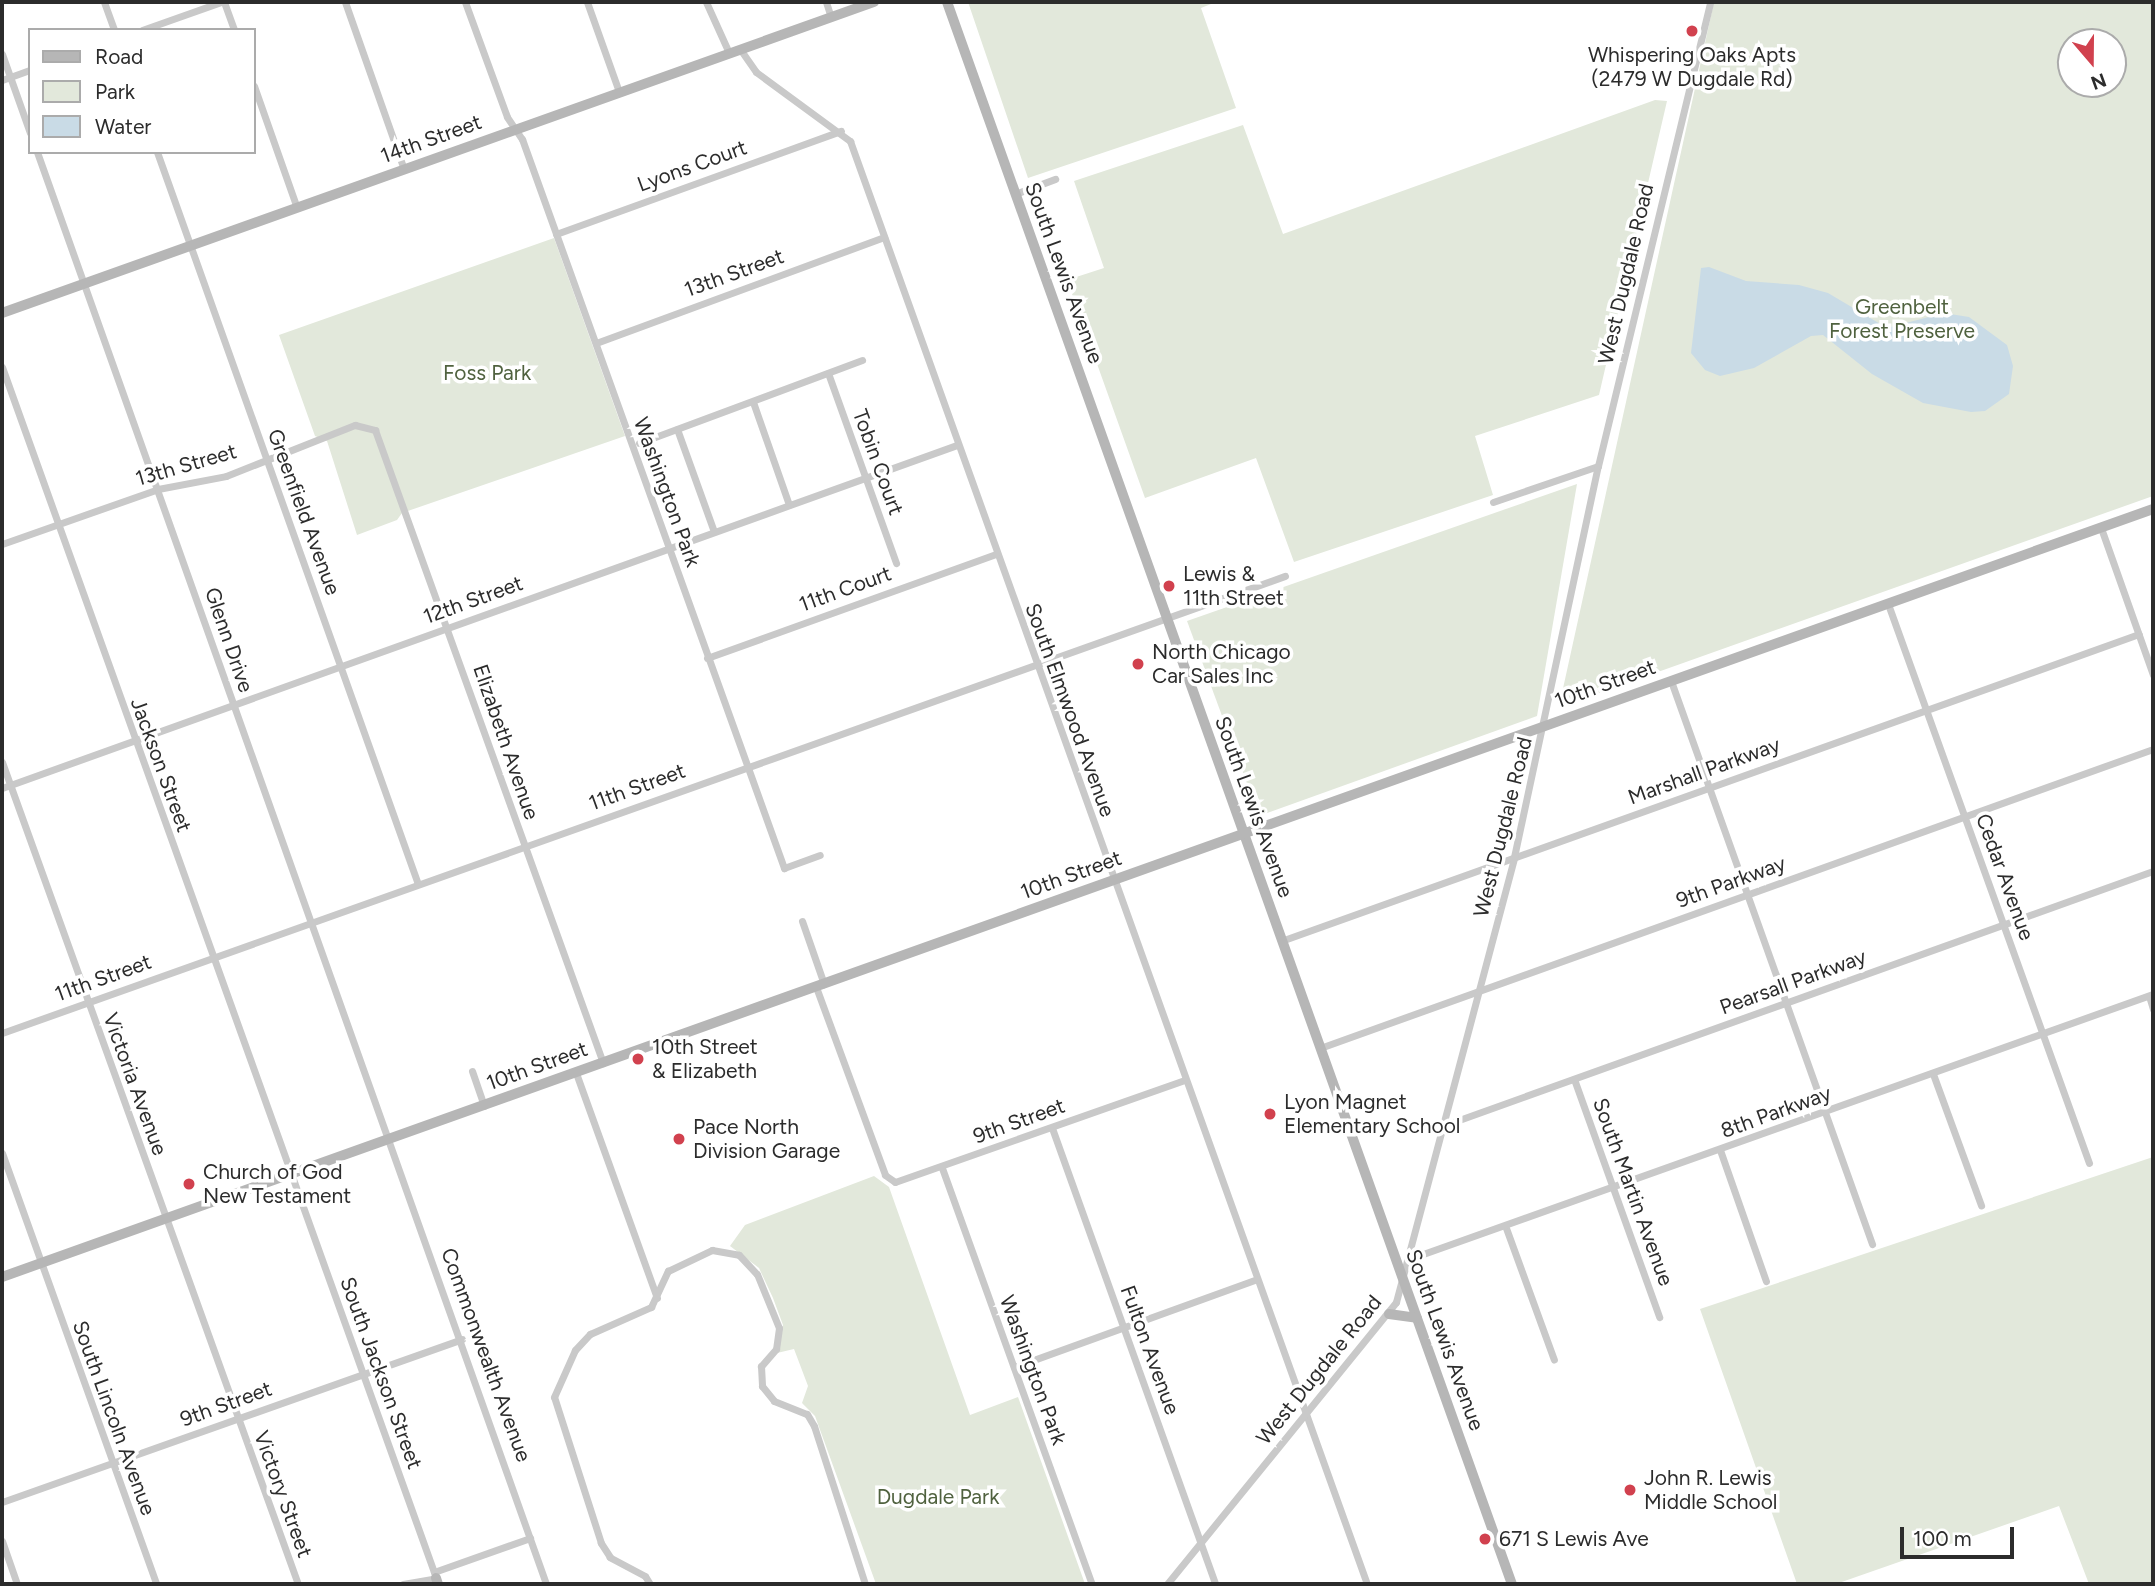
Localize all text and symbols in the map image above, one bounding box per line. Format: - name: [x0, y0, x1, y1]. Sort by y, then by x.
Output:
- marker: Whispering Oaks Apts (2479 W Dugdale Rd): [1684, 23, 1700, 39]
- legend: [28, 28, 256, 154]
- north arrow: [2057, 28, 2127, 98]
- place label: Whispering Oaks Apts (2479 W Dugdale Rd): [1588, 42, 1796, 92]
- text: Road: [95, 44, 143, 69]
- text: N: [2088, 68, 2110, 95]
- text: Park: [95, 79, 135, 104]
- street label: 14th Street: [377, 109, 485, 169]
- text: Water: [95, 114, 151, 139]
- street label: Lyons Court: [634, 135, 750, 197]
- street label: South Lewis Avenue: [1019, 179, 1109, 367]
- street label: West Dugdale Road: [1593, 181, 1659, 367]
- street label: 13th Street: [681, 243, 787, 303]
- park label: Greenbelt Forest Preserve: [1829, 294, 1975, 344]
- park label: Foss Park: [443, 360, 531, 386]
- street label: Tobin Court: [847, 406, 909, 518]
- street label: Washington Park: [628, 414, 706, 570]
- street label: Greenfield Avenue: [262, 426, 346, 598]
- street label: 13th Street: [133, 439, 239, 491]
- street label: 11th Court: [795, 561, 895, 617]
- place label: Lewis & 11th Street: [1183, 561, 1284, 611]
- street label: 12th Street: [420, 570, 526, 630]
- marker: Lewis & 11th Street: [1161, 578, 1177, 594]
- street label: Glenn Drive: [199, 584, 259, 696]
- street label: South Elmwood Avenue: [1020, 600, 1120, 820]
- place label: North Chicago Car Sales Inc: [1152, 639, 1291, 689]
- street label: 10th Street: [1551, 654, 1659, 714]
- marker: North Chicago Car Sales Inc: [1130, 656, 1146, 672]
- street label: Elizabeth Avenue: [468, 661, 544, 823]
- street label: Jackson Street: [125, 695, 197, 835]
- street label: South Lewis Avenue: [1209, 713, 1299, 901]
- street label: Marshall Parkway: [1625, 732, 1783, 810]
- street label: West Dugdale Road: [1468, 734, 1538, 920]
- street label: 11th Street: [585, 758, 689, 816]
- street label: Cedar Avenue: [1970, 810, 2040, 944]
- street label: 10th Street: [1017, 845, 1125, 905]
- street label: 9th Parkway: [1673, 851, 1789, 913]
- street label: Pearsall Parkway: [1716, 944, 1870, 1020]
- street label: 11th Street: [51, 949, 155, 1007]
- street label: Victoria Avenue: [98, 1009, 172, 1159]
- place label: 10th Street & Elizabeth: [652, 1034, 758, 1084]
- street label: 10th Street: [483, 1036, 591, 1096]
- marker: 10th Street & Elizabeth: [630, 1051, 646, 1067]
- street label: 8th Parkway: [1717, 1080, 1835, 1144]
- place label: Lyon Magnet Elementary School: [1284, 1089, 1460, 1139]
- street label: 9th Street: [970, 1093, 1068, 1149]
- street label: South Martin Avenue: [1587, 1095, 1679, 1289]
- marker: Lyon Magnet Elementary School: [1262, 1106, 1278, 1122]
- place label: Pace North Division Garage: [693, 1114, 840, 1164]
- marker: Pace North Division Garage: [671, 1131, 687, 1147]
- place label: Church of God New Testament: [203, 1159, 351, 1209]
- marker: Church of God New Testament: [181, 1176, 197, 1192]
- street label: Commonwealth Avenue: [436, 1245, 536, 1465]
- street label: South Lewis Avenue: [1400, 1246, 1490, 1434]
- street label: South Jackson Street: [335, 1274, 427, 1472]
- street label: Fulton Avenue: [1115, 1282, 1185, 1418]
- street label: West Dugdale Road: [1251, 1290, 1387, 1450]
- street label: Washington Park: [994, 1292, 1072, 1448]
- street label: South Lincoln Avenue: [67, 1317, 161, 1519]
- street label: 9th Street: [177, 1376, 275, 1432]
- street label: Victory Street: [248, 1427, 318, 1561]
- place label: John R. Lewis Middle School: [1644, 1465, 1777, 1515]
- marker: John R. Lewis Middle School: [1622, 1482, 1638, 1498]
- park label: Dugdale Park: [877, 1484, 999, 1510]
- scale bar: [1903, 1512, 2017, 1556]
- place label: 671 S Lewis Ave: [1499, 1526, 1649, 1552]
- text: 100 m: [1913, 1526, 1972, 1551]
- marker: 671 S Lewis Ave: [1477, 1531, 1493, 1547]

